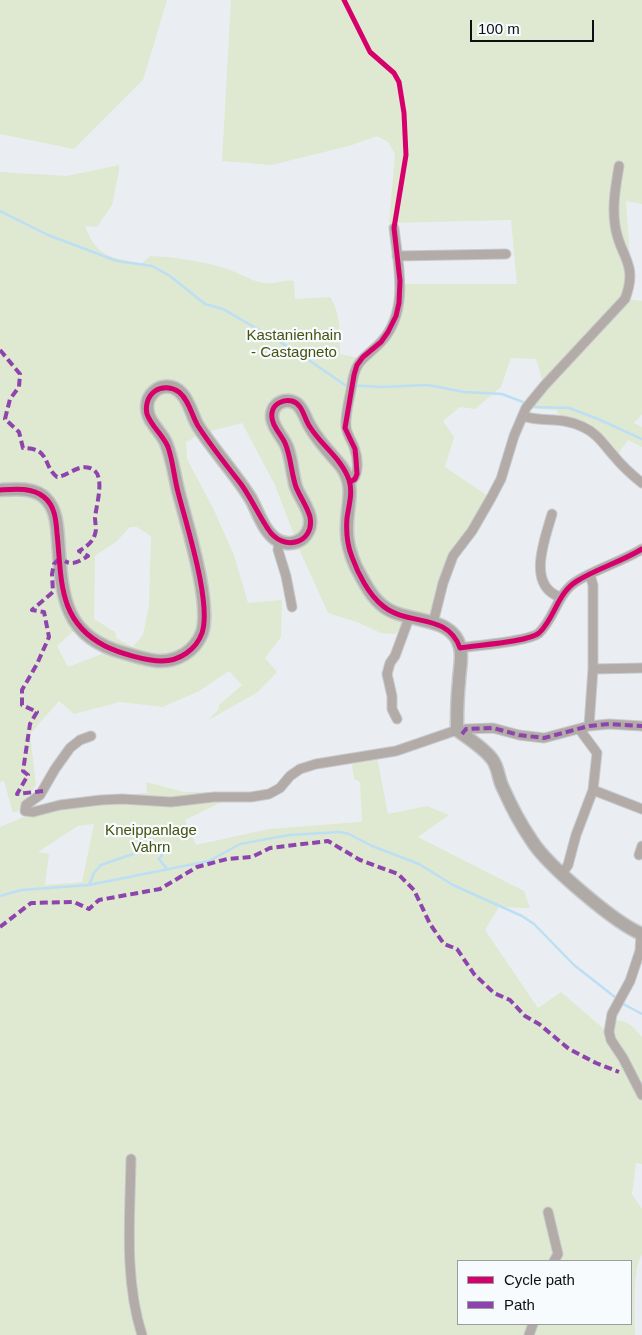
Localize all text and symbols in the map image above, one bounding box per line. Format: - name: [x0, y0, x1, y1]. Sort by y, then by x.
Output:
- scale bar: [472, 10, 596, 42]
- text: 100 m: [478, 20, 520, 37]
- park label: Kastanienhain - Castagneto: [246, 327, 342, 362]
- park label: Kneippanlage Vahrn: [105, 822, 197, 857]
- legend: [457, 1260, 632, 1325]
- text: Cycle path: [504, 1271, 575, 1288]
- text: Path: [504, 1296, 535, 1313]

